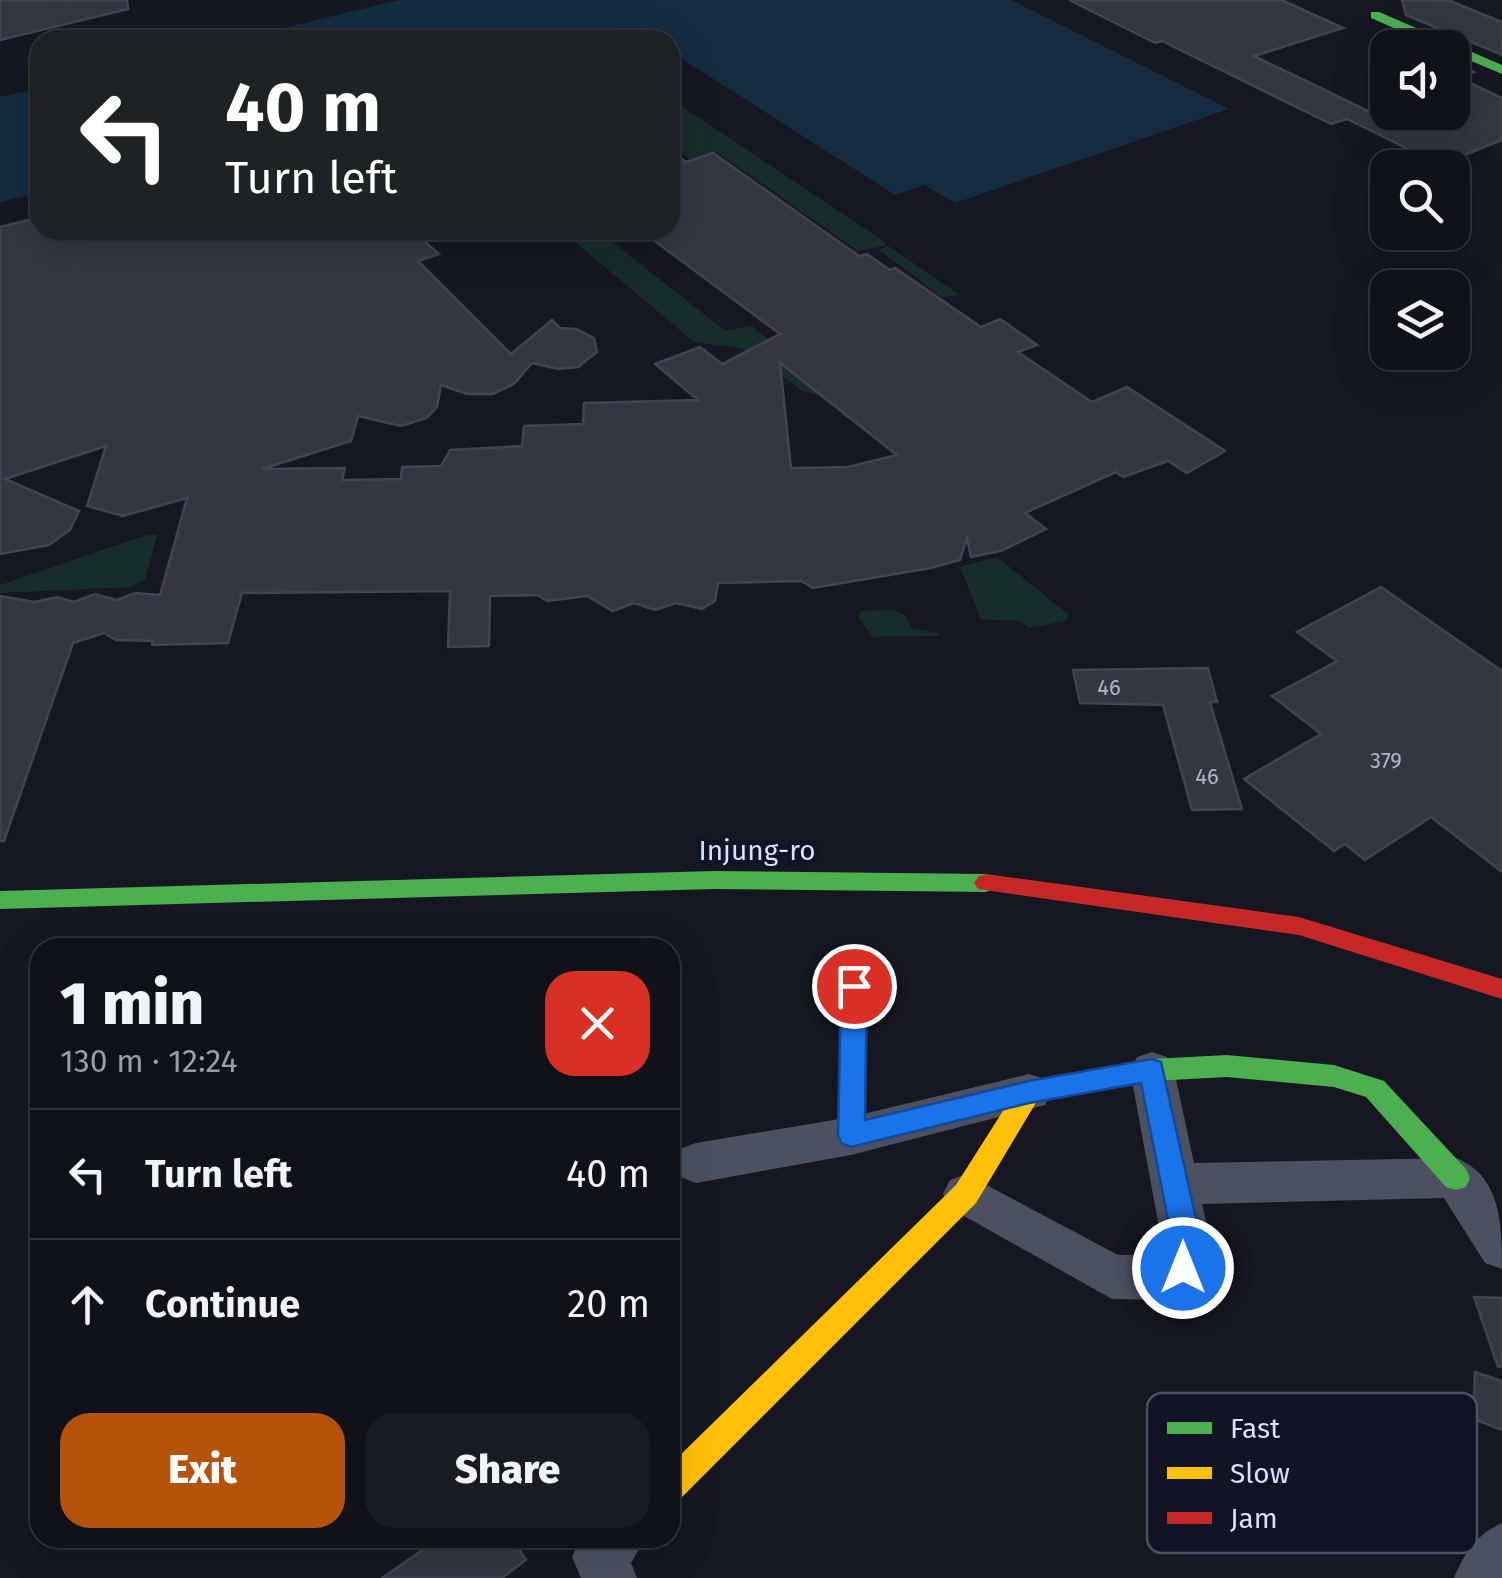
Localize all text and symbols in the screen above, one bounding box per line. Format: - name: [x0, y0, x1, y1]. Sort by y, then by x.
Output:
- map controls: [1370, 30, 1470, 370]
- button: sound: [1370, 30, 1470, 130]
- text: 40 m: [225, 66, 381, 150]
- icon: left: [60, 70, 190, 200]
- button: search: [1370, 150, 1470, 250]
- text: Turn left: [225, 151, 397, 205]
- button: layers: [1370, 270, 1470, 370]
- house number: 46: [1097, 674, 1121, 701]
- house number: 379: [1370, 747, 1402, 774]
- house number: 46: [1195, 763, 1219, 790]
- street label: Injung-ro: [698, 834, 816, 867]
- pin: [812, 944, 897, 1029]
- icon: arrive: [827, 959, 882, 1014]
- text: 1 min: [60, 968, 204, 1040]
- button: close: [545, 971, 650, 1076]
- text: 130 m · 12:24: [60, 1042, 238, 1080]
- icon: left: [60, 1147, 115, 1202]
- text: Turn left: [145, 1151, 292, 1197]
- text: 40 m: [566, 1151, 650, 1197]
- position arrow: [1131, 1216, 1235, 1320]
- icon: ahead: [60, 1277, 115, 1332]
- text: Continue: [145, 1281, 300, 1327]
- text: 20 m: [567, 1281, 650, 1327]
- legend: [1147, 1393, 1477, 1553]
- text: Fast: [1230, 1412, 1281, 1445]
- button: Exit: [60, 1413, 345, 1528]
- button: Share: [365, 1413, 650, 1528]
- text: Slow: [1230, 1457, 1290, 1490]
- text: Jam: [1230, 1502, 1278, 1535]

